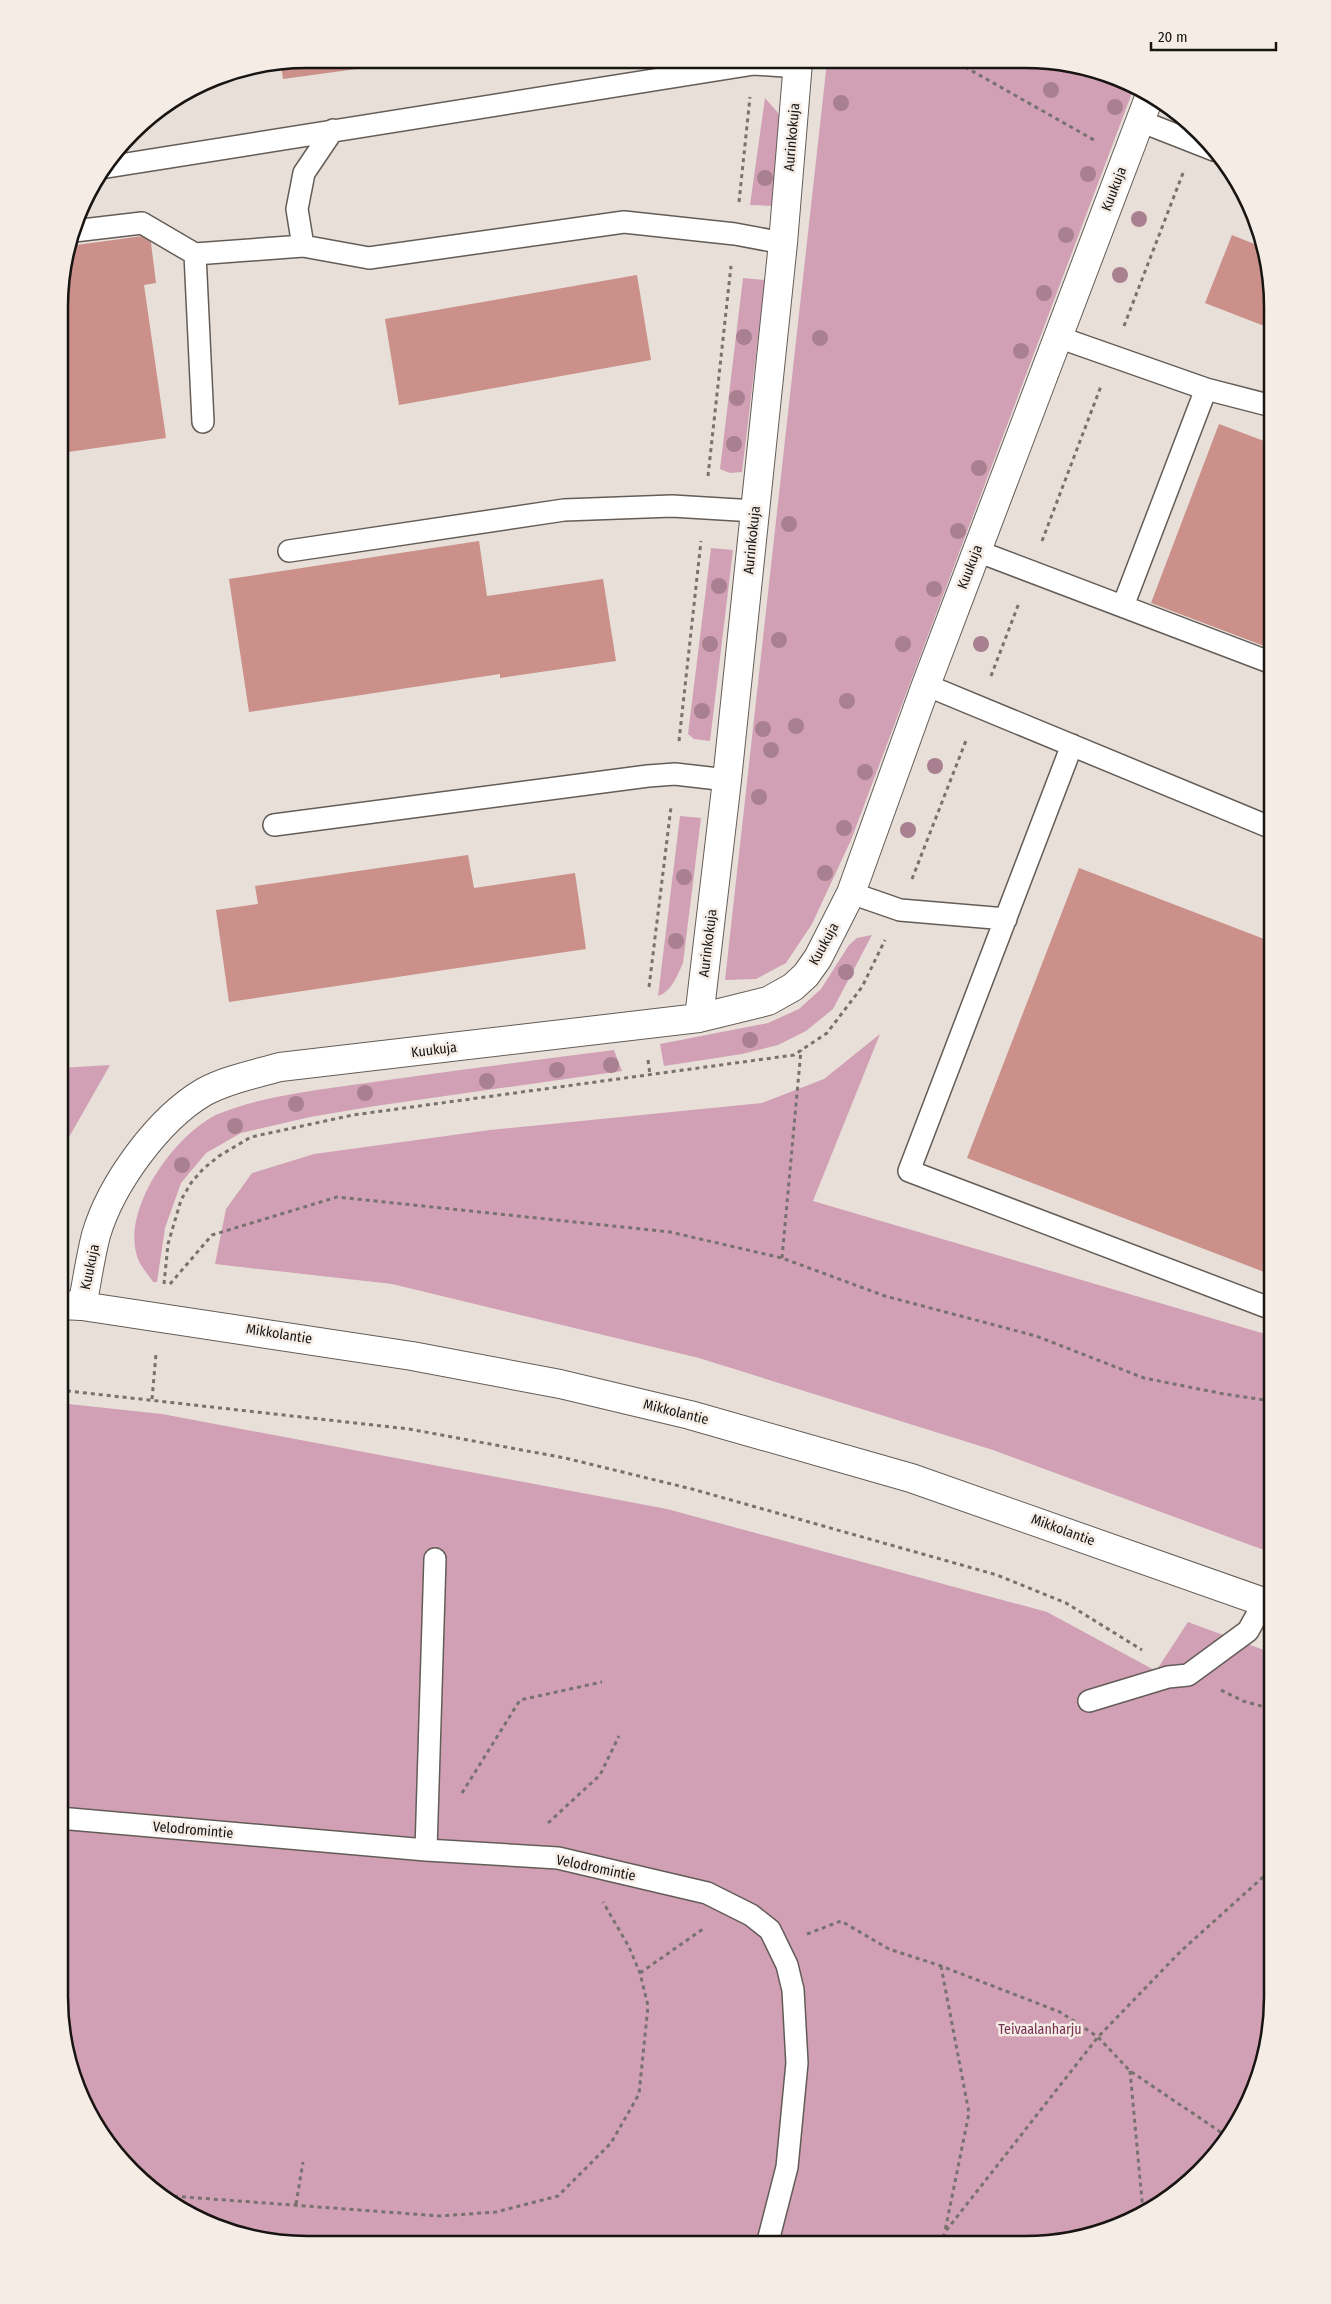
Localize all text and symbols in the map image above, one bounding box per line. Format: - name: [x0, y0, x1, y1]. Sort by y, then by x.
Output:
- scale bar: [1151, 20, 1276, 52]
- text: 20 m: [1158, 28, 1188, 46]
- street label: Aurinkokuja: [781, 102, 803, 172]
- street label: Kuukuja: [1098, 164, 1130, 214]
- street label: Aurinkokuja: [740, 505, 764, 575]
- street label: Kuukuja: [954, 542, 986, 592]
- street label: Aurinkokuja: [695, 908, 721, 978]
- street label: Kuukuja: [805, 920, 843, 968]
- street label: Kuukuja: [410, 1039, 458, 1061]
- street label: Kuukuja: [77, 1243, 103, 1291]
- street label: Mikkolantie: [245, 1320, 313, 1348]
- street label: Mikkolantie: [642, 1396, 710, 1428]
- street label: Mikkolantie: [1029, 1511, 1097, 1549]
- street label: Velodromintie: [152, 1818, 234, 1842]
- street label: Velodromintie: [555, 1851, 637, 1885]
- park label: Teivaalanharju: [998, 2021, 1082, 2038]

